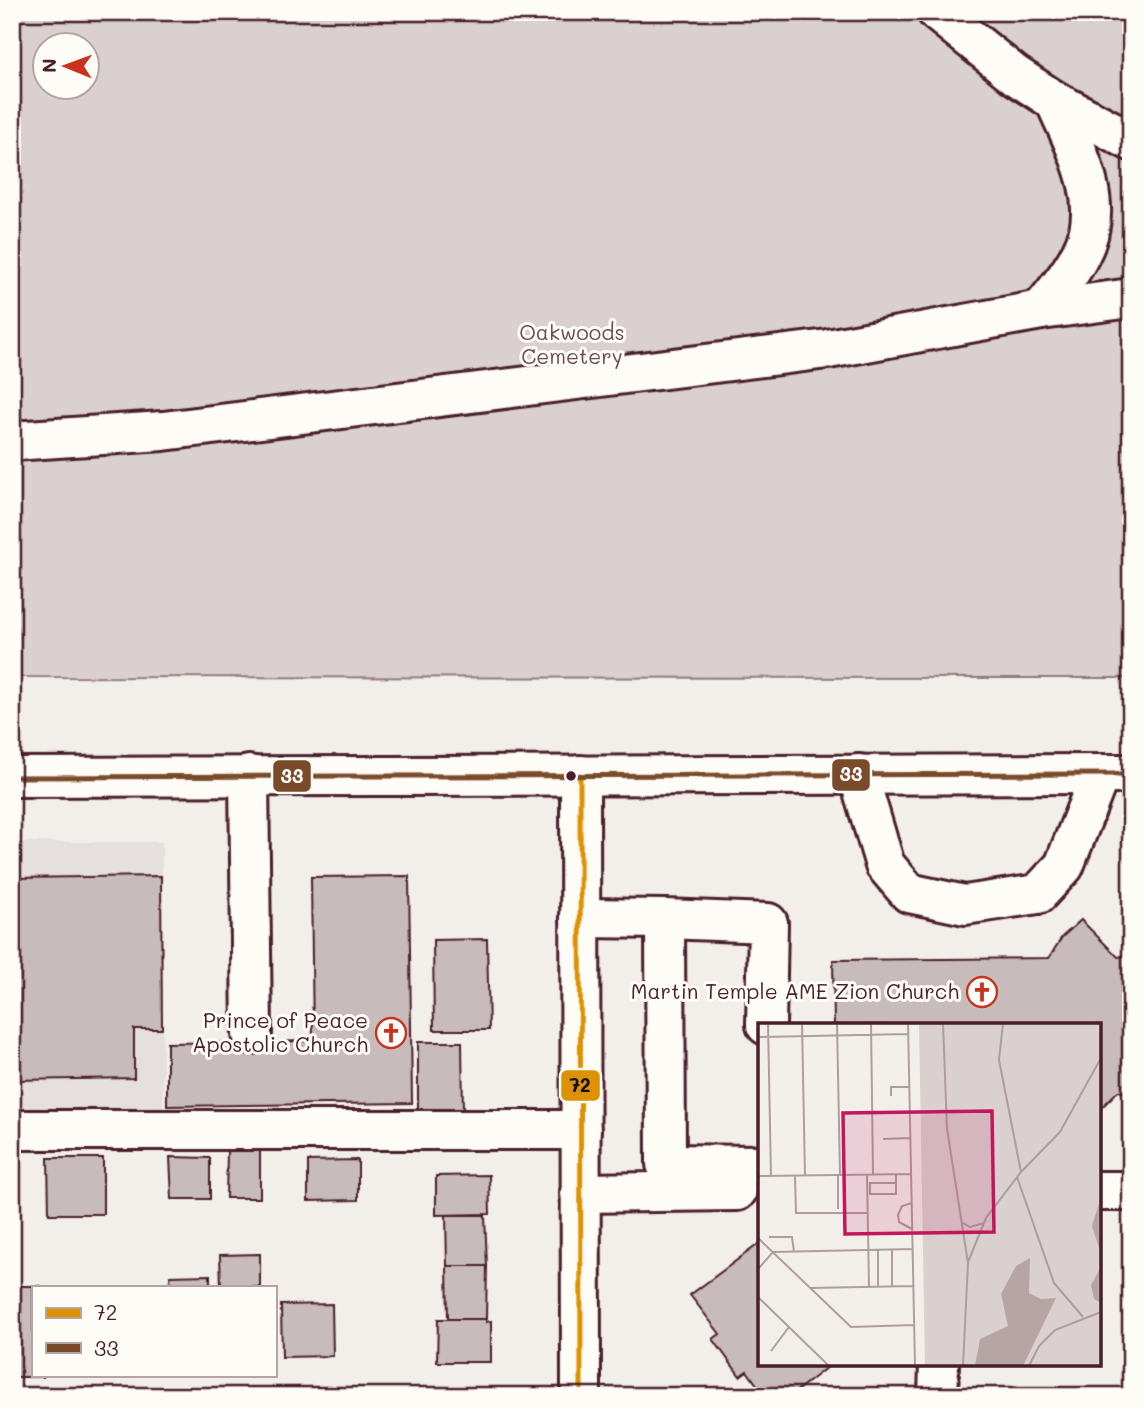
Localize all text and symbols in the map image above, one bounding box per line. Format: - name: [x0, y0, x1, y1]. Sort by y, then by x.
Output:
- north arrow: [32, 32, 102, 102]
- text: N: [36, 58, 61, 73]
- park label: Oakwoods Cemetery: [519, 318, 625, 369]
- line badge: 33: [831, 758, 871, 792]
- line badge: 33: [272, 759, 312, 793]
- text: 33: [840, 761, 862, 786]
- text: 33: [281, 763, 303, 788]
- unlabelled marker: [564, 769, 578, 783]
- church icon: Martin Temple AME Zion Church: [965, 975, 999, 1009]
- place label: Martin Temple AME Zion Church: [631, 977, 959, 1004]
- place label: Prince of Peace Apostolic Church: [192, 1006, 368, 1057]
- church icon: Prince of Peace Apostolic Church: [374, 1016, 408, 1050]
- inset map: [758, 1023, 1101, 1366]
- line badge: 72: [560, 1069, 601, 1102]
- text: 72: [569, 1072, 591, 1097]
- legend: [32, 1286, 276, 1376]
- text: 72: [94, 1298, 117, 1325]
- text: 33: [94, 1334, 119, 1361]

